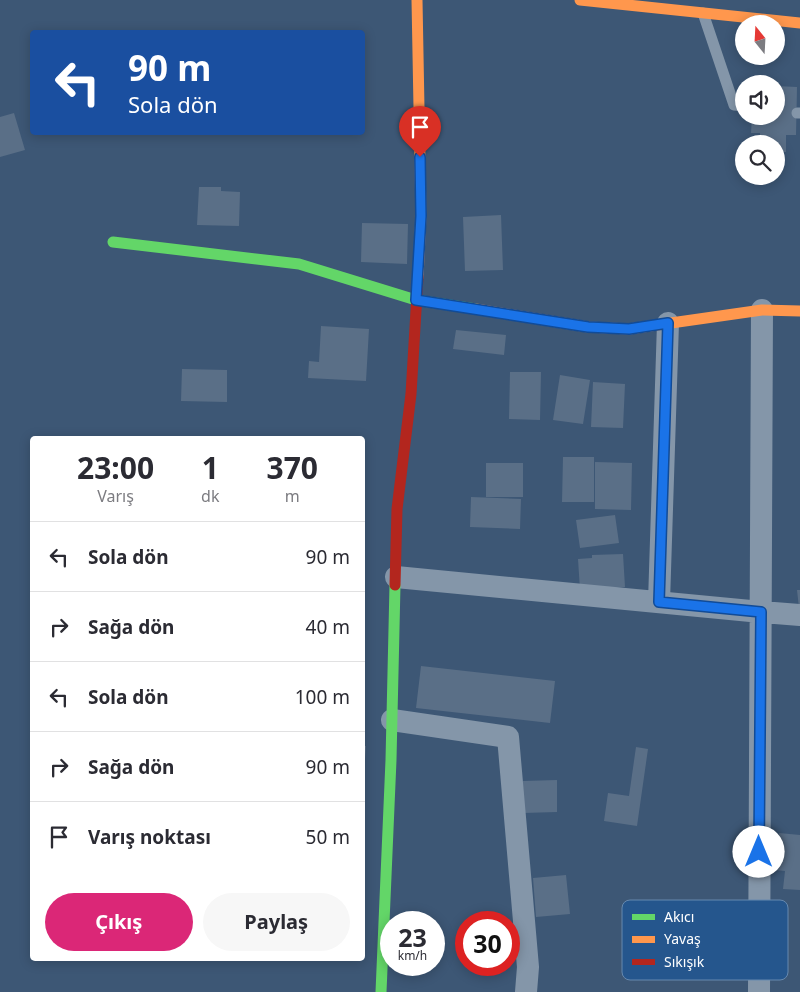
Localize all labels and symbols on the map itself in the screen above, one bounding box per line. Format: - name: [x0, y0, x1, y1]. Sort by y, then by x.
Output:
- north arrow: [735, 15, 785, 65]
- pin: [399, 106, 441, 157]
- position arrow: [732, 825, 784, 877]
- legend: [622, 900, 788, 980]
- text: Akıcı: [664, 907, 694, 926]
- speed limit sign: 30: [455, 911, 520, 976]
- text: Yavaş: [664, 929, 701, 948]
- text: Sıkışık: [664, 952, 705, 971]

